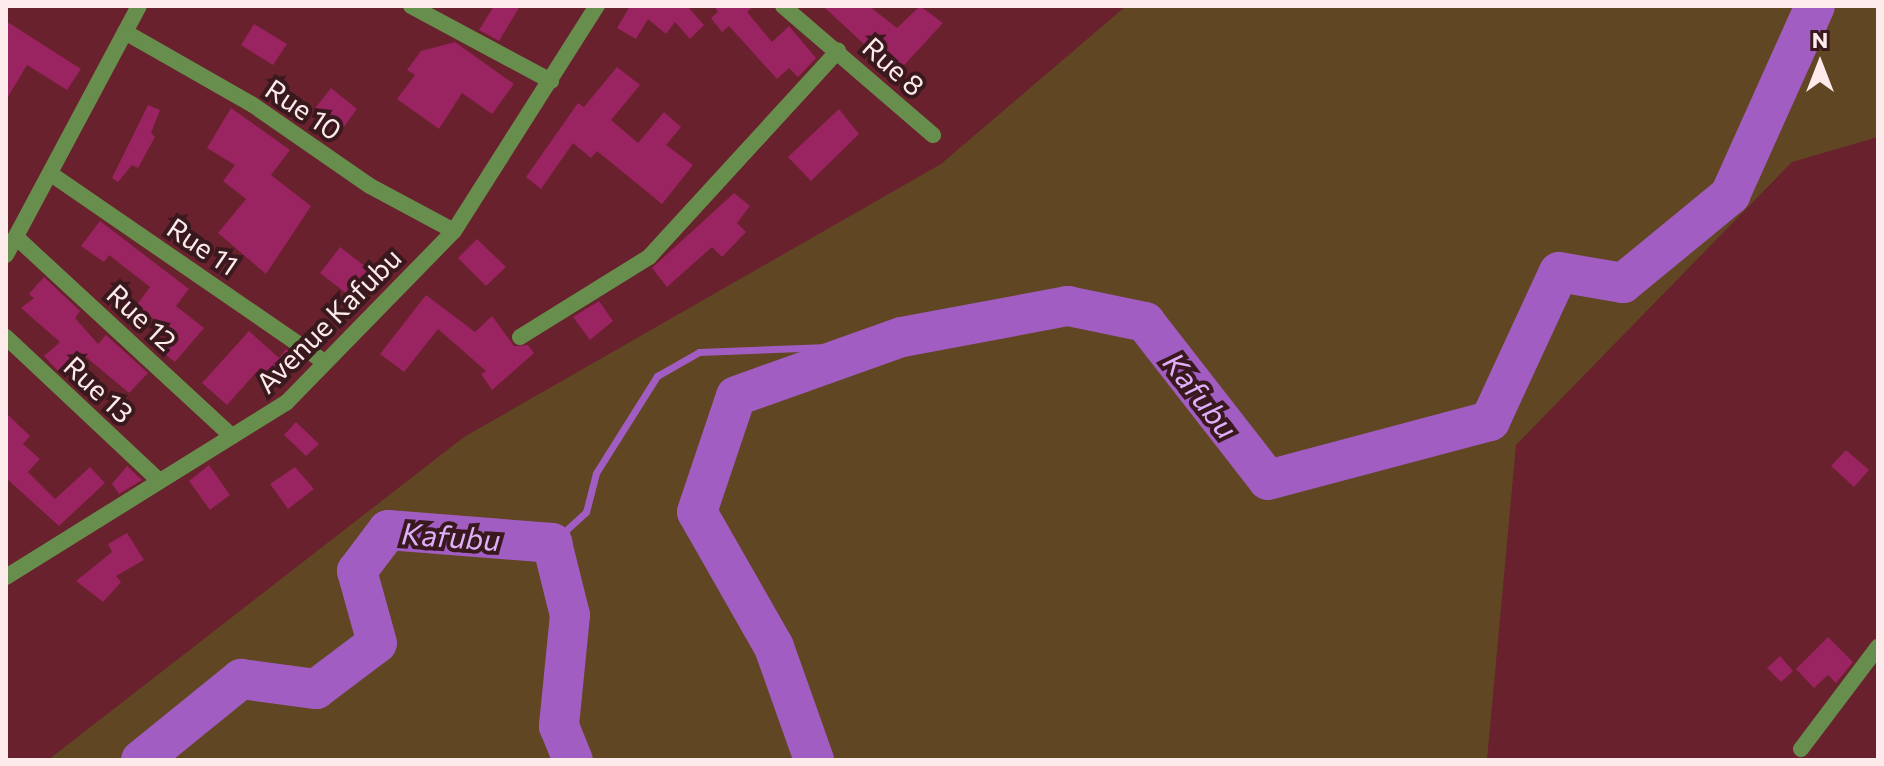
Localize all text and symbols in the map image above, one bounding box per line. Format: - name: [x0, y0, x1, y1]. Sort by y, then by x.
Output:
- north arrow: [1780, 24, 1860, 104]
- text: N: [1812, 26, 1828, 53]
- street label: Rue 8: [856, 30, 932, 102]
- street label: Rue 10: [260, 71, 348, 147]
- street label: Rue 11: [161, 210, 245, 282]
- street label: Avenue Kafubu: [249, 241, 407, 399]
- street label: Rue 12: [101, 277, 183, 357]
- water label: Kafubu: [1156, 345, 1246, 445]
- street label: Rue 13: [57, 349, 141, 429]
- water label: Kafubu: [400, 515, 502, 557]

